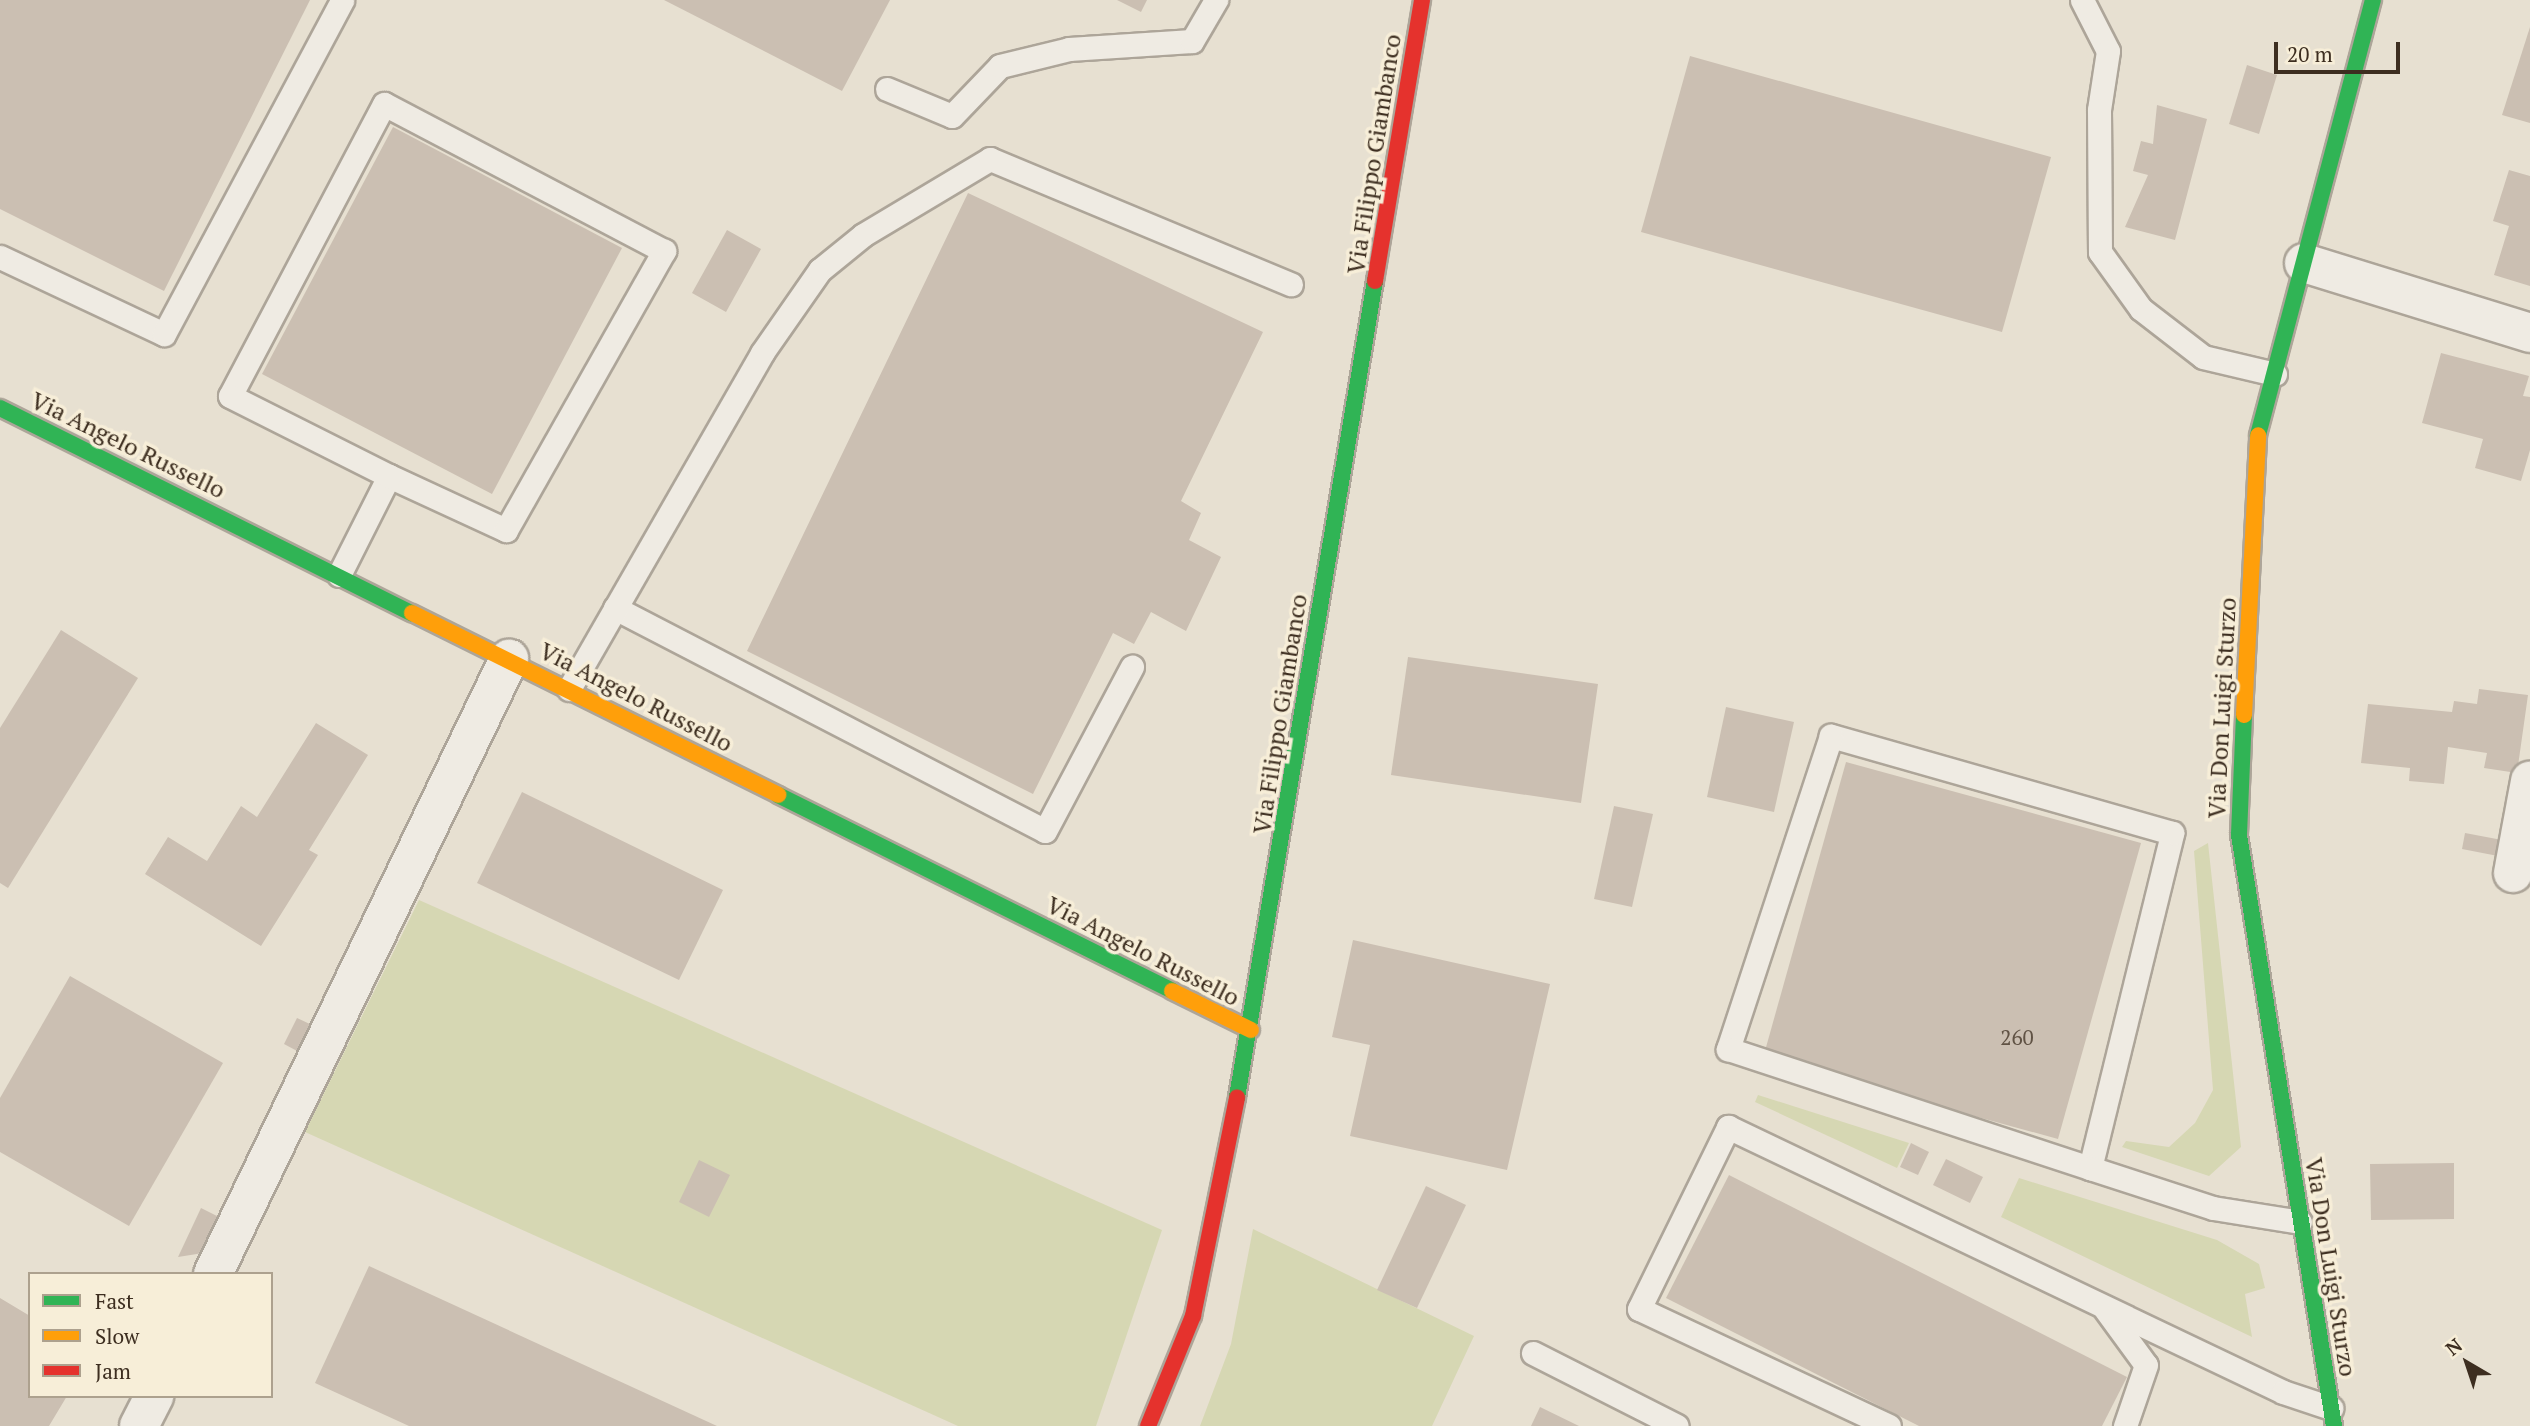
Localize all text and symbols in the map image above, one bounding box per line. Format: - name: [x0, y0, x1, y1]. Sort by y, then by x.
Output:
- scale bar: [2278, 28, 2404, 72]
- street label: Via Filippo Giambanco: [1341, 32, 1407, 276]
- text: 20 m: [2287, 40, 2333, 68]
- street label: Via Angelo Russello: [26, 385, 230, 505]
- street label: Via Filippo Giambanco: [1247, 592, 1313, 836]
- street label: Via Don Luigi Sturzo: [2202, 597, 2242, 819]
- street label: Via Angelo Russello: [535, 636, 737, 758]
- street label: Via Angelo Russello: [1042, 890, 1244, 1012]
- house number: 260: [2000, 1024, 2034, 1050]
- street label: Via Don Luigi Sturzo: [2299, 1155, 2363, 1379]
- legend: [28, 1272, 273, 1398]
- text: Fast: [95, 1287, 134, 1315]
- text: Slow: [95, 1322, 139, 1350]
- north arrow: [2432, 1328, 2502, 1398]
- text: N: [2440, 1332, 2467, 1361]
- text: Jam: [95, 1357, 131, 1385]

